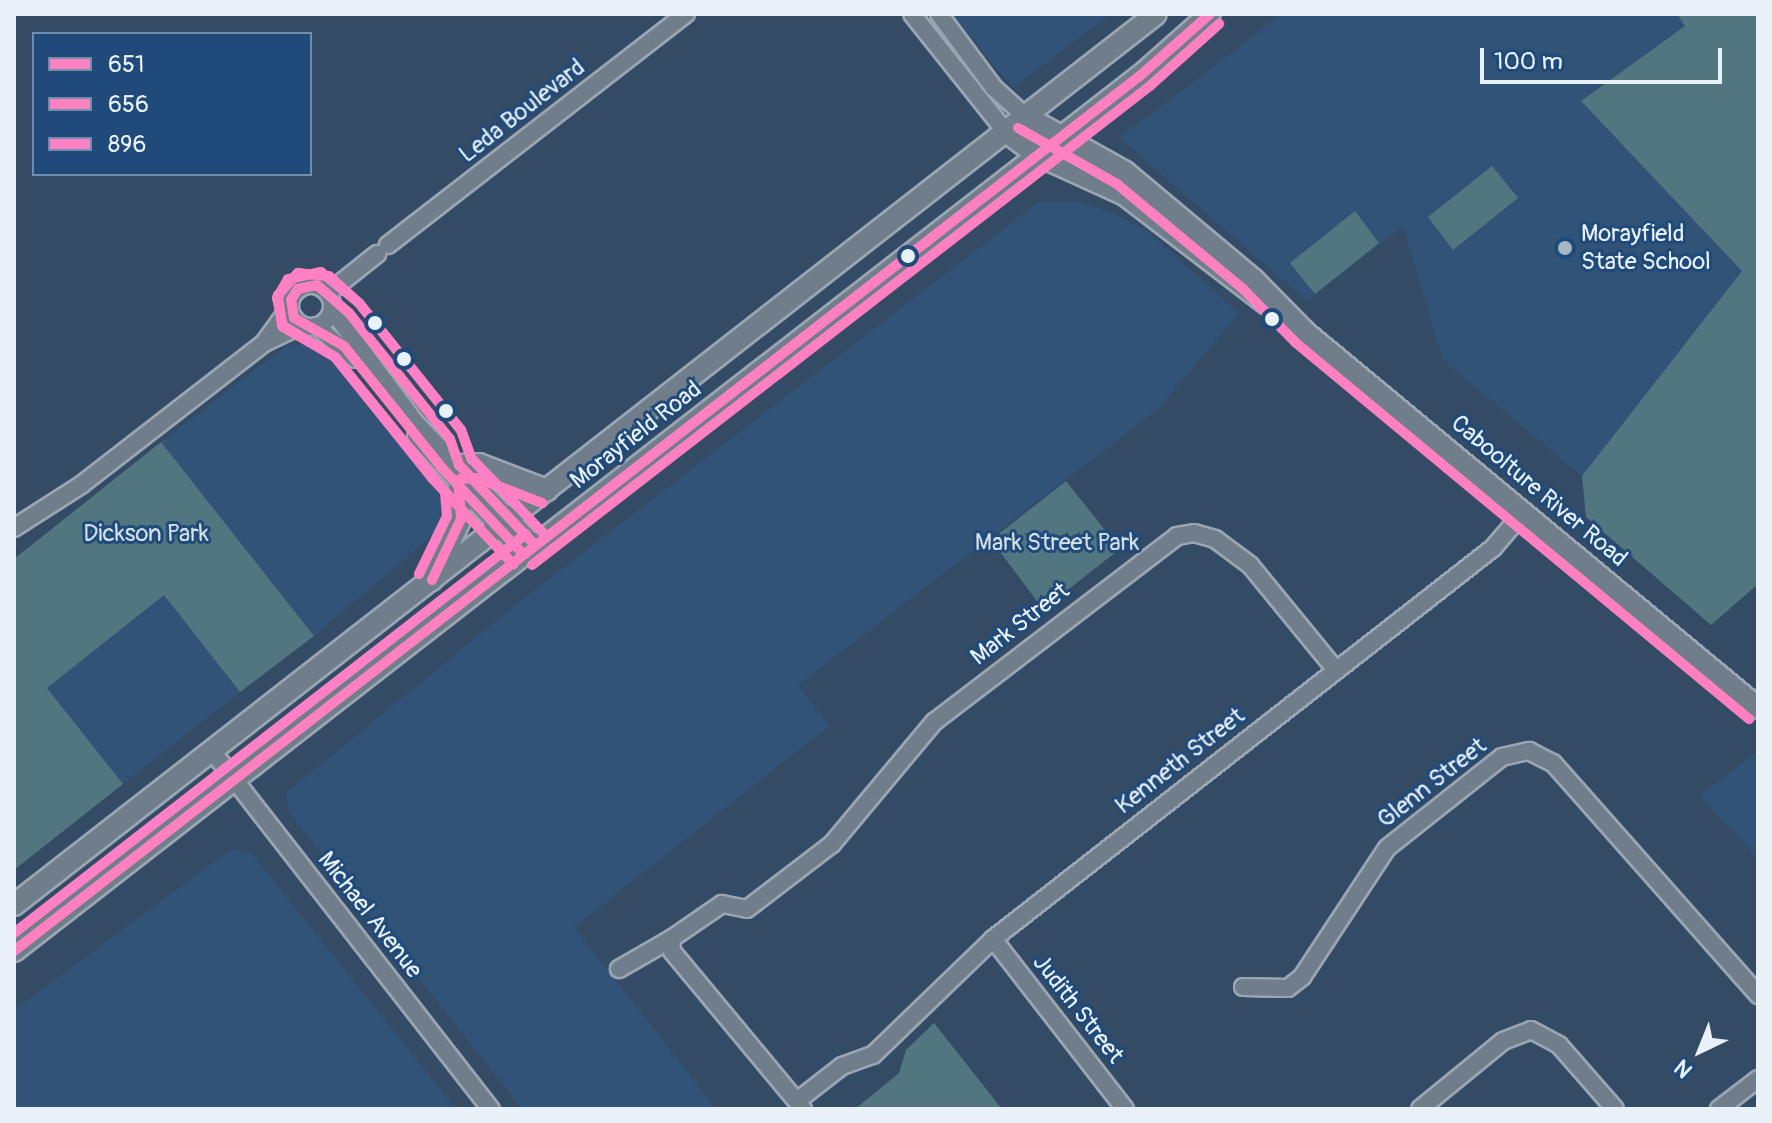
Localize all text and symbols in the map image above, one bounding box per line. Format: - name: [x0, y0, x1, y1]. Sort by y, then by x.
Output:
- legend: [32, 32, 312, 176]
- scale bar: [1484, 32, 1726, 82]
- text: 100 m: [1494, 47, 1563, 76]
- text: 651: [108, 50, 144, 79]
- street label: Leda Boulevard: [453, 53, 591, 169]
- text: 656: [108, 90, 149, 119]
- text: 896: [108, 130, 146, 159]
- place label: Morayfield State School: [1581, 220, 1711, 276]
- marker: Morayfield State School: [1556, 239, 1574, 257]
- unlabelled marker: [900, 248, 916, 264]
- unlabelled marker: [1264, 311, 1280, 327]
- unlabelled marker: [367, 315, 383, 331]
- unlabelled marker: [396, 351, 412, 367]
- street label: Morayfield Road: [565, 375, 707, 495]
- unlabelled marker: [438, 403, 454, 419]
- street label: Caboolture River Road: [1445, 409, 1633, 573]
- park label: Dickson Park: [83, 520, 209, 548]
- park label: Mark Street Park: [975, 529, 1139, 557]
- street label: Mark Street: [965, 577, 1075, 671]
- street label: Kenneth Street: [1110, 702, 1250, 820]
- street label: Glenn Street: [1372, 732, 1492, 834]
- street label: Michael Avenue: [312, 846, 428, 984]
- street label: Judith Street: [1026, 949, 1130, 1069]
- north arrow: [1660, 1011, 1740, 1091]
- text: N: [1669, 1053, 1699, 1084]

